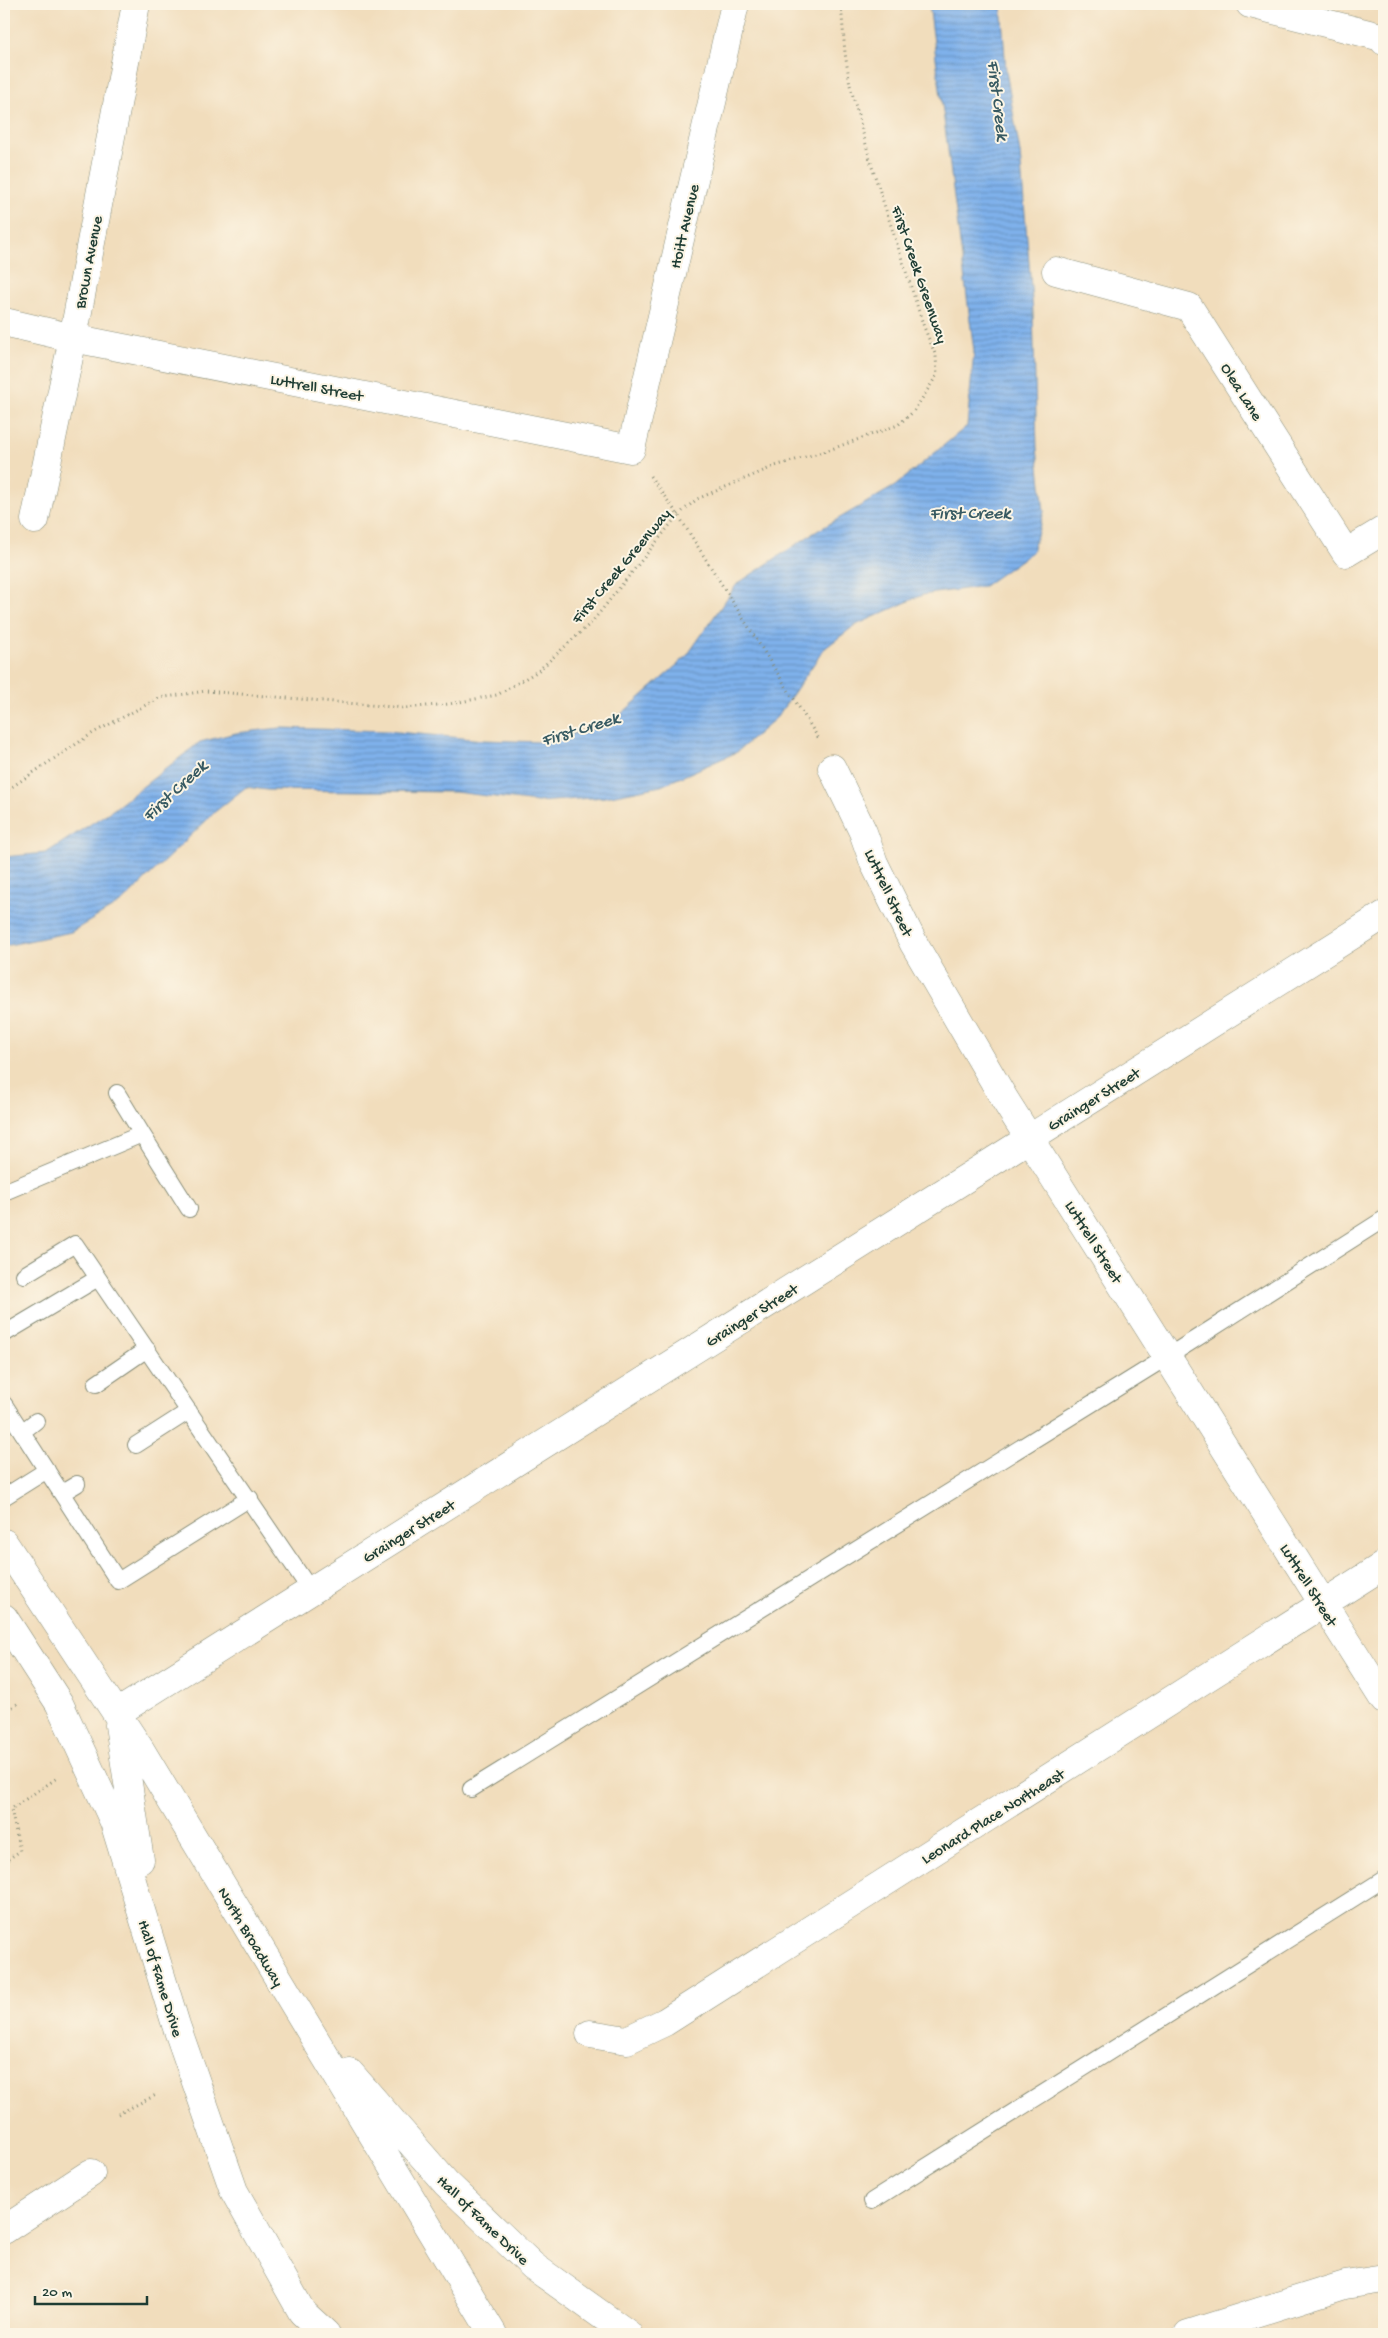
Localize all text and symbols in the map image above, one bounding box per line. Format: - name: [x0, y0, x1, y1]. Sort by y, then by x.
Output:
- water label: First Creek: [981, 59, 1012, 143]
- street label: Hoitt Avenue: [667, 182, 705, 271]
- street label: First Creek Greenway: [885, 203, 950, 347]
- street label: Brown Avenue: [72, 214, 109, 312]
- street label: Olea Lane: [1215, 360, 1266, 426]
- street label: Luttrell Street: [268, 371, 366, 408]
- water label: First Creek: [930, 504, 1012, 525]
- street label: First Creek Greenway: [568, 506, 676, 629]
- water label: First Creek: [539, 708, 624, 752]
- water label: First Creek: [139, 755, 214, 827]
- street label: Luttrell Street: [858, 847, 916, 941]
- street label: Grainger Street: [1045, 1064, 1146, 1137]
- street label: Luttrell Street: [1059, 1198, 1126, 1289]
- street label: Grainger Street: [703, 1280, 804, 1353]
- street label: Grainger Street: [360, 1496, 461, 1569]
- street label: Luttrell Street: [1274, 1541, 1341, 1632]
- street label: Leonard Place Northeast: [919, 1765, 1070, 1870]
- street label: North Broadway: [212, 1885, 286, 1991]
- street label: Hall of Fame Drive: [132, 1918, 186, 2040]
- street label: Hall of Fame Drive: [431, 2173, 532, 2271]
- scale bar: [35, 2273, 148, 2305]
- text: 20 m: [42, 2284, 72, 2302]

